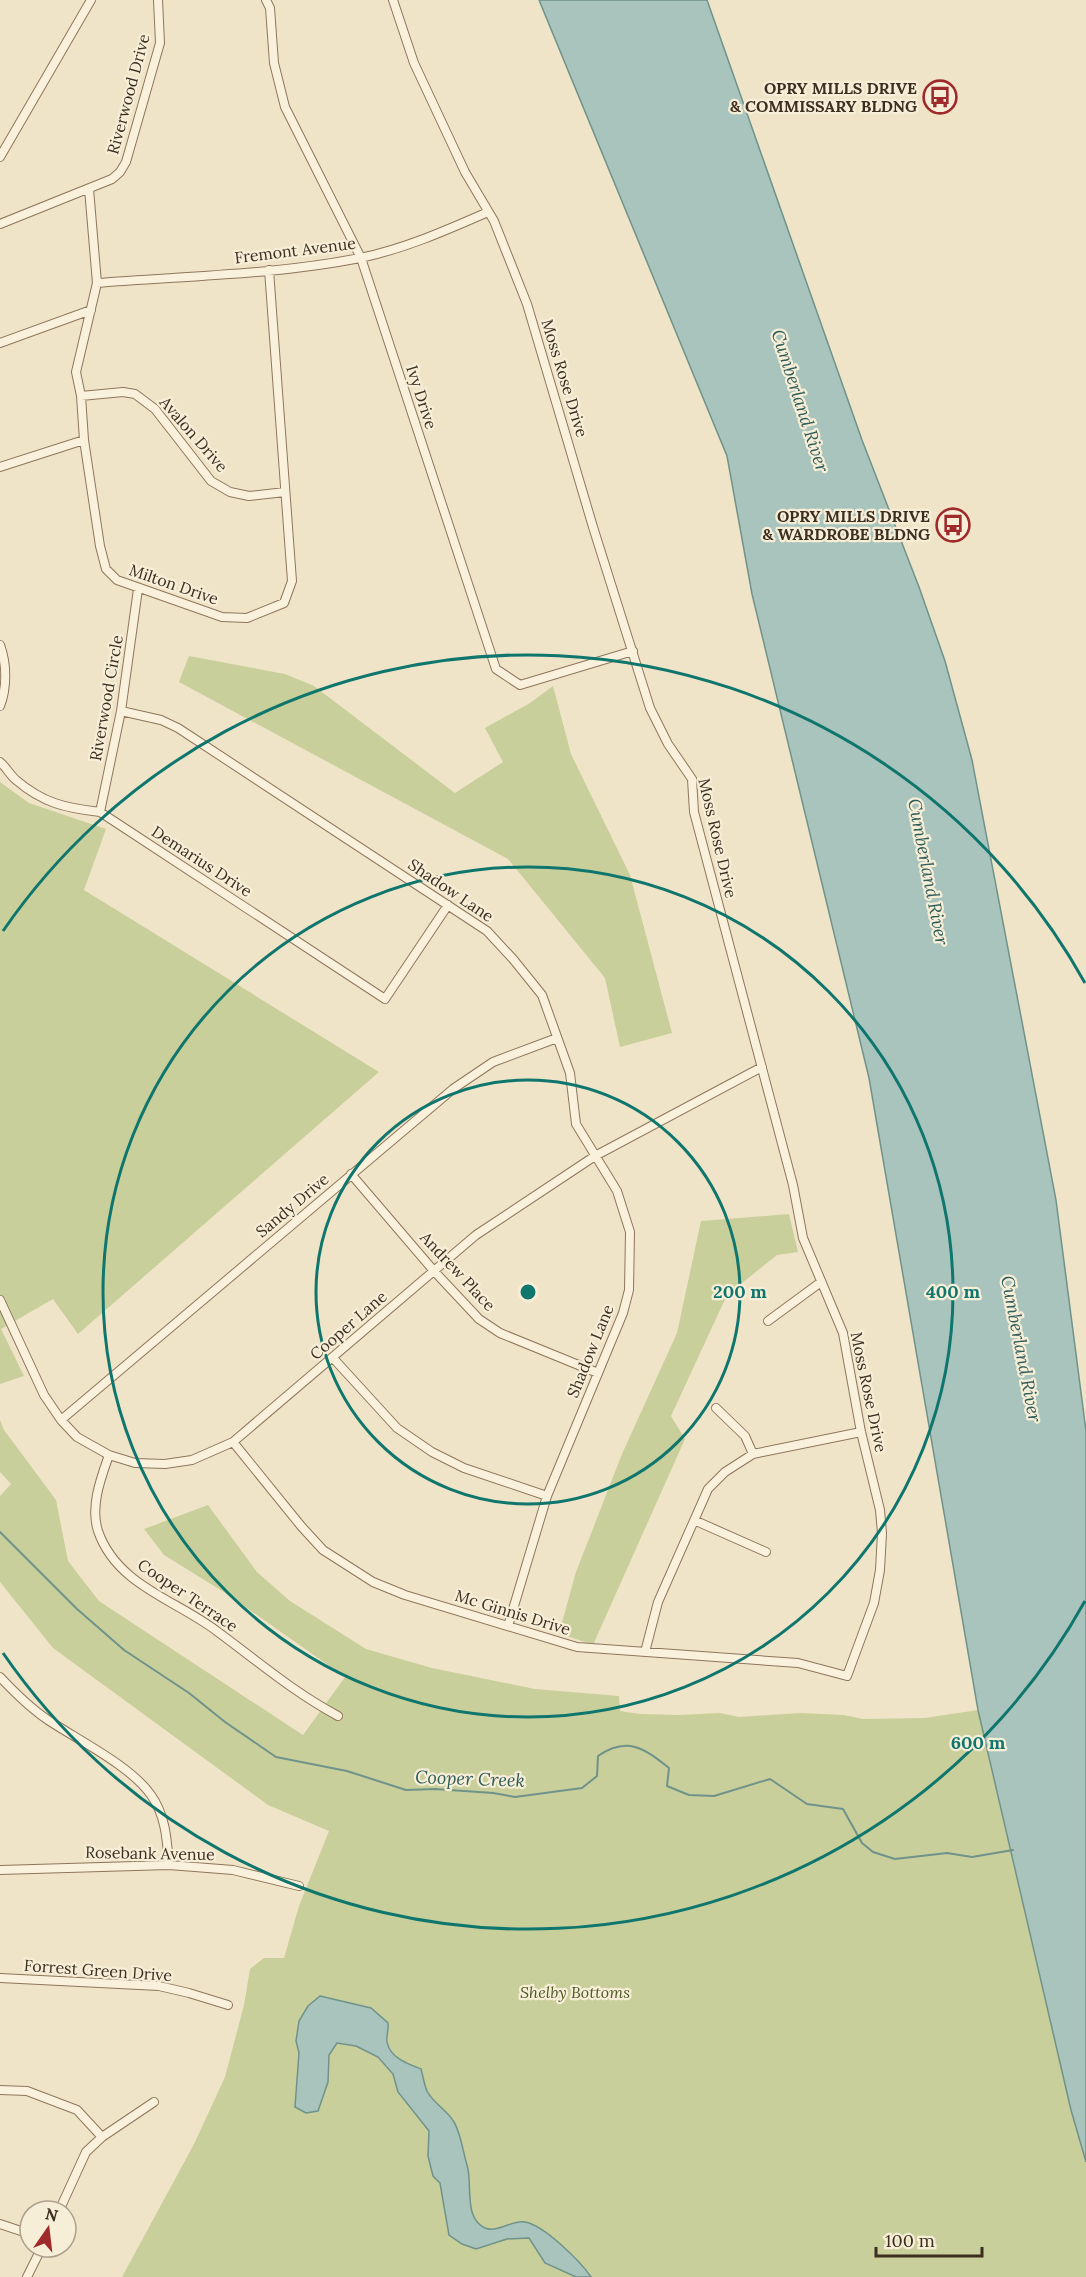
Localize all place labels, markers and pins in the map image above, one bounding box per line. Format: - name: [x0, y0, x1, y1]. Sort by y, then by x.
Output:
- place label: OPRY MILLS DRIVE & COMMISSARY BLDNG: [730, 78, 917, 116]
- bus stop icon: OPRY MILLS DRIVE & COMMISSARY BLDNG: [922, 79, 958, 115]
- place label: OPRY MILLS DRIVE & WARDROBE BLDNG: [762, 506, 930, 544]
- bus stop icon: OPRY MILLS DRIVE & WARDROBE BLDNG: [935, 507, 971, 543]
- centre of rings: [518, 1282, 538, 1302]

